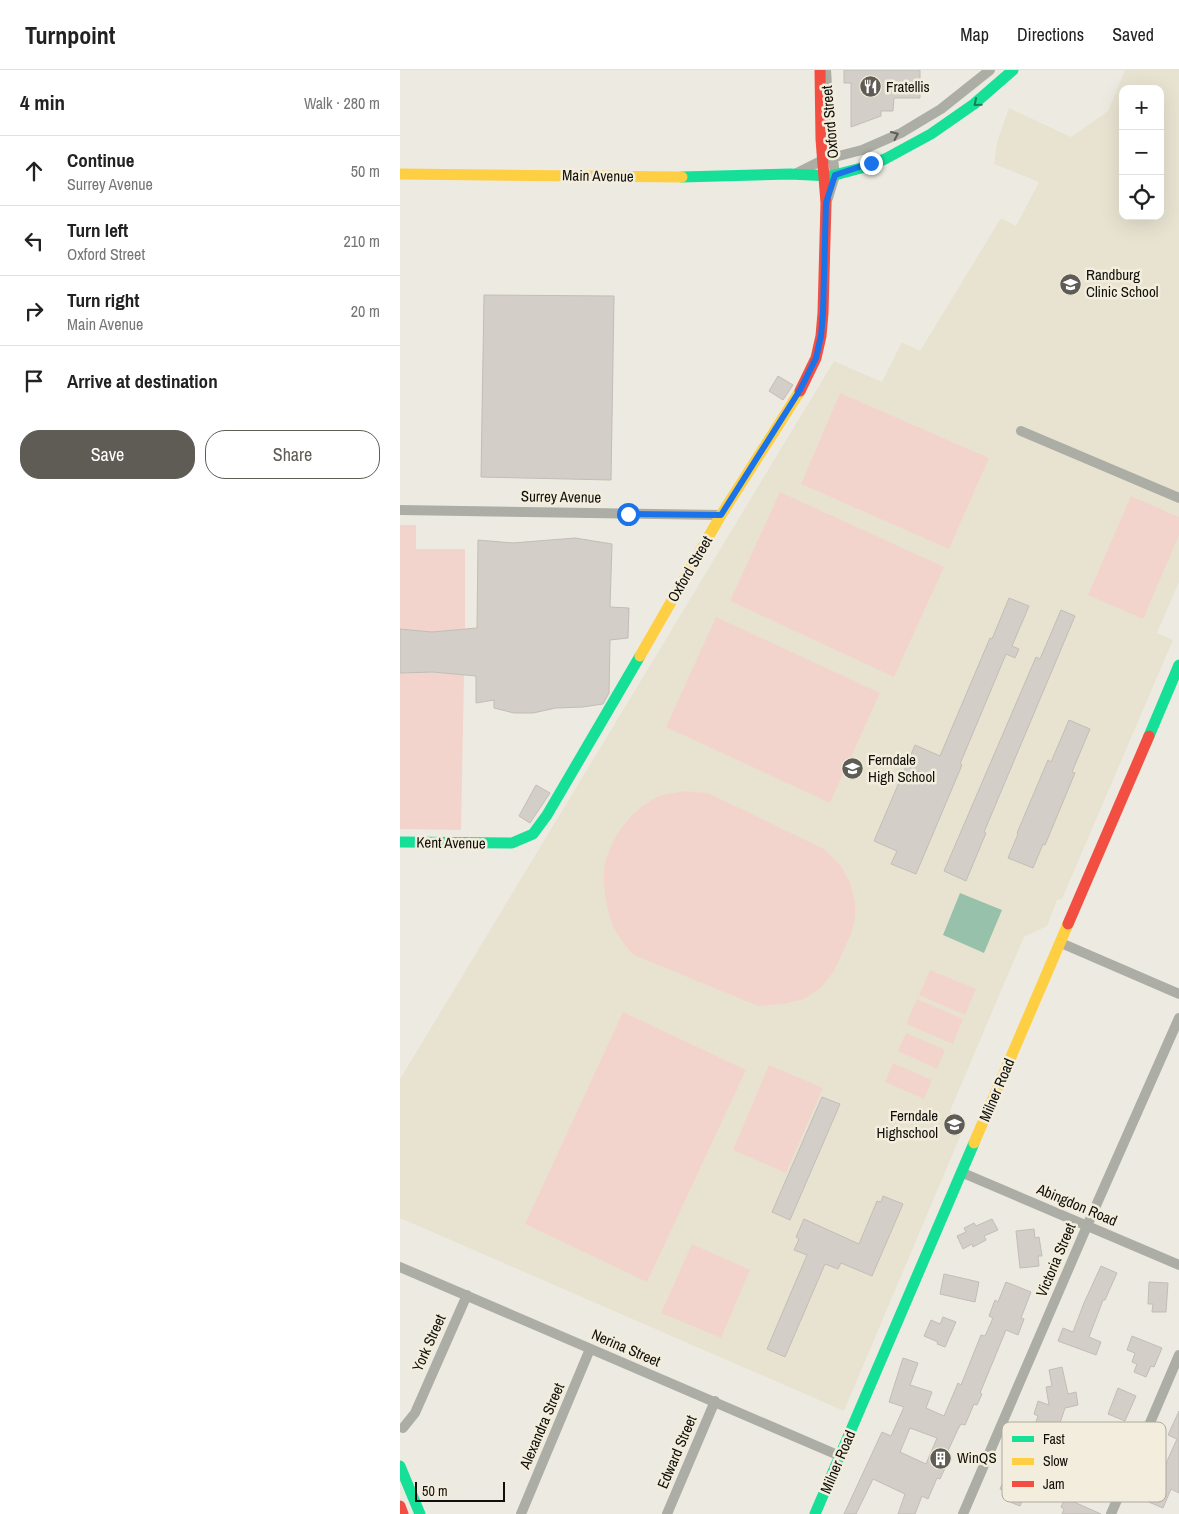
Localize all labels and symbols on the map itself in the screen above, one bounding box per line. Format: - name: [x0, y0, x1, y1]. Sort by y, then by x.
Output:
- restaurant icon: Fratellis: [858, 75, 882, 99]
- place label: Fratellis: [886, 76, 930, 97]
- street label: Oxford Street: [816, 84, 843, 159]
- one-way arrow: [974, 97, 983, 105]
- one-way arrow: [890, 131, 899, 142]
- route end: [860, 152, 883, 175]
- street label: Main Avenue: [562, 164, 634, 187]
- place label: Randburg Clinic School: [1086, 264, 1158, 302]
- school or university icon: Randburg Clinic School: [1058, 272, 1082, 296]
- street label: Surrey Avenue: [521, 485, 602, 508]
- route start: [617, 503, 640, 526]
- street label: Oxford Street: [662, 531, 717, 606]
- place label: Ferndale High School: [868, 749, 935, 787]
- school or university icon: Ferndale High School: [840, 757, 864, 781]
- street label: Kent Avenue: [416, 831, 486, 854]
- street label: Milner Road: [974, 1055, 1019, 1125]
- place label: Ferndale Highschool: [876, 1105, 938, 1143]
- school or university icon: Ferndale Highschool: [942, 1113, 966, 1137]
- street label: Abingdon Road: [1033, 1178, 1121, 1231]
- street label: Victoria Street: [1031, 1219, 1081, 1300]
- street label: York Street: [407, 1310, 451, 1375]
- street label: Nerina Street: [588, 1324, 665, 1372]
- street label: Alexandra Street: [514, 1379, 569, 1473]
- street label: Edward Street: [652, 1411, 702, 1492]
- legend: [1002, 1422, 1166, 1502]
- street label: Milner Road: [815, 1427, 860, 1497]
- text: Fast: [1043, 1430, 1065, 1448]
- building icon: WinQS: [929, 1446, 953, 1470]
- place label: WinQS: [957, 1447, 997, 1468]
- text: Slow: [1043, 1452, 1069, 1470]
- text: Jam: [1043, 1475, 1065, 1493]
- scale bar: [415, 1479, 505, 1502]

